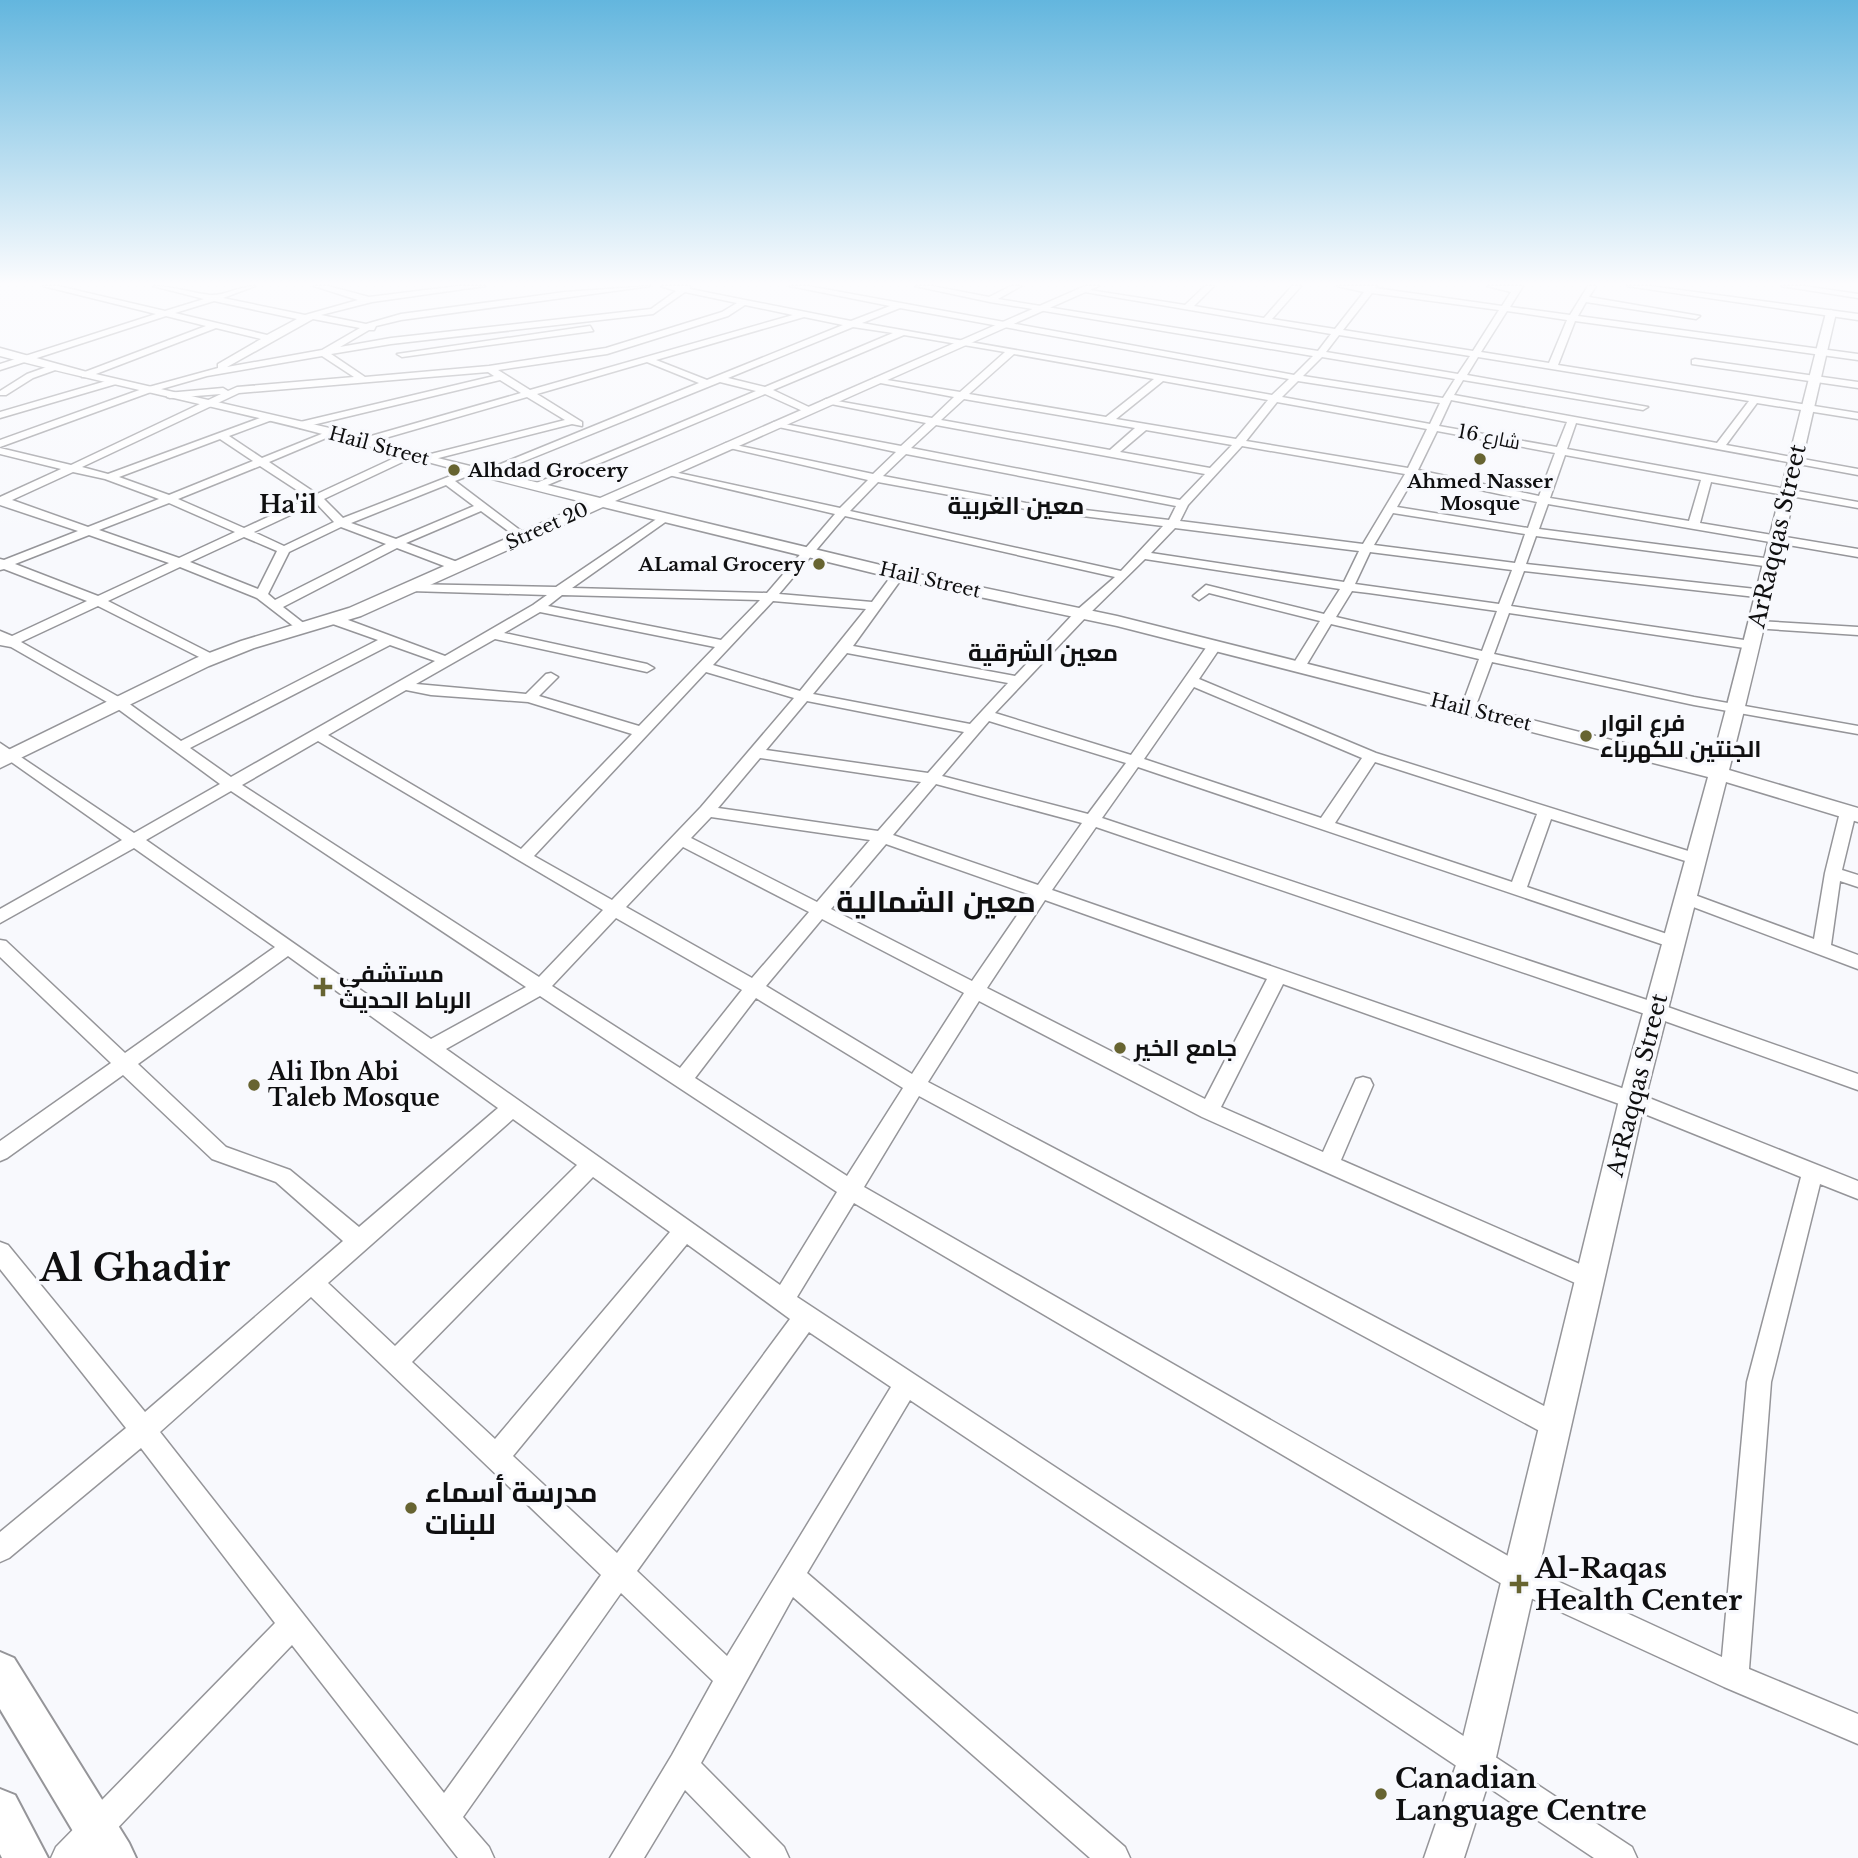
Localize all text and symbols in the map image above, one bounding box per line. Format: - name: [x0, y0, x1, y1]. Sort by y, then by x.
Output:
- street label: شارع 16: [1456, 420, 1522, 456]
- street label: Hail Street: [326, 422, 433, 471]
- street label: ArRaqqas Street: [1742, 441, 1812, 632]
- marker: Ahmed Nasser Mosque: [1472, 451, 1488, 467]
- place label: Alhdad Grocery: [467, 459, 629, 482]
- marker: Alhdad Grocery: [446, 462, 462, 478]
- place label: Ahmed Nasser Mosque: [1406, 470, 1553, 515]
- district label: Ha'il: [259, 490, 318, 519]
- district label: معين الغربية: [948, 491, 1084, 520]
- street label: ٍStreet 20: [502, 498, 592, 554]
- place label: ALamal Grocery: [638, 553, 806, 576]
- marker: ALamal Grocery: [811, 556, 827, 572]
- street label: Hail Street: [877, 557, 984, 603]
- district label: معين الشرقية: [968, 638, 1118, 667]
- street label: Hail Street: [1428, 688, 1535, 736]
- place label: فرع انوار الجنتين للكهرباء: [1599, 709, 1761, 763]
- marker: فرع انوار الجنتين للكهرباء: [1578, 728, 1594, 744]
- district label: معين الشمالية: [836, 883, 1036, 920]
- place label: مستشفى الرباط الحديث: [339, 960, 472, 1014]
- marker: مستشفى الرباط الحديث: [313, 977, 333, 997]
- street label: ArRaqqas Street: [1600, 990, 1673, 1181]
- place label: جامع الخير: [1133, 1034, 1237, 1064]
- marker: جامع الخير: [1112, 1040, 1128, 1056]
- place label: Ali Ibn Abi Taleb Mosque: [267, 1058, 440, 1112]
- marker: Ali Ibn Abi Taleb Mosque: [246, 1077, 262, 1093]
- district label: Al Ghadir: [39, 1245, 231, 1291]
- place label: مدرسة أسماء للبنات: [425, 1474, 598, 1542]
- marker: مدرسة أسماء للبنات: [403, 1500, 419, 1516]
- place label: Al-Raqas Health Center: [1534, 1551, 1742, 1618]
- marker: Al-Raqas Health Center: [1509, 1574, 1529, 1594]
- place label: Canadian Language Centre: [1395, 1761, 1647, 1828]
- marker: Canadian Language Centre: [1373, 1786, 1389, 1802]

